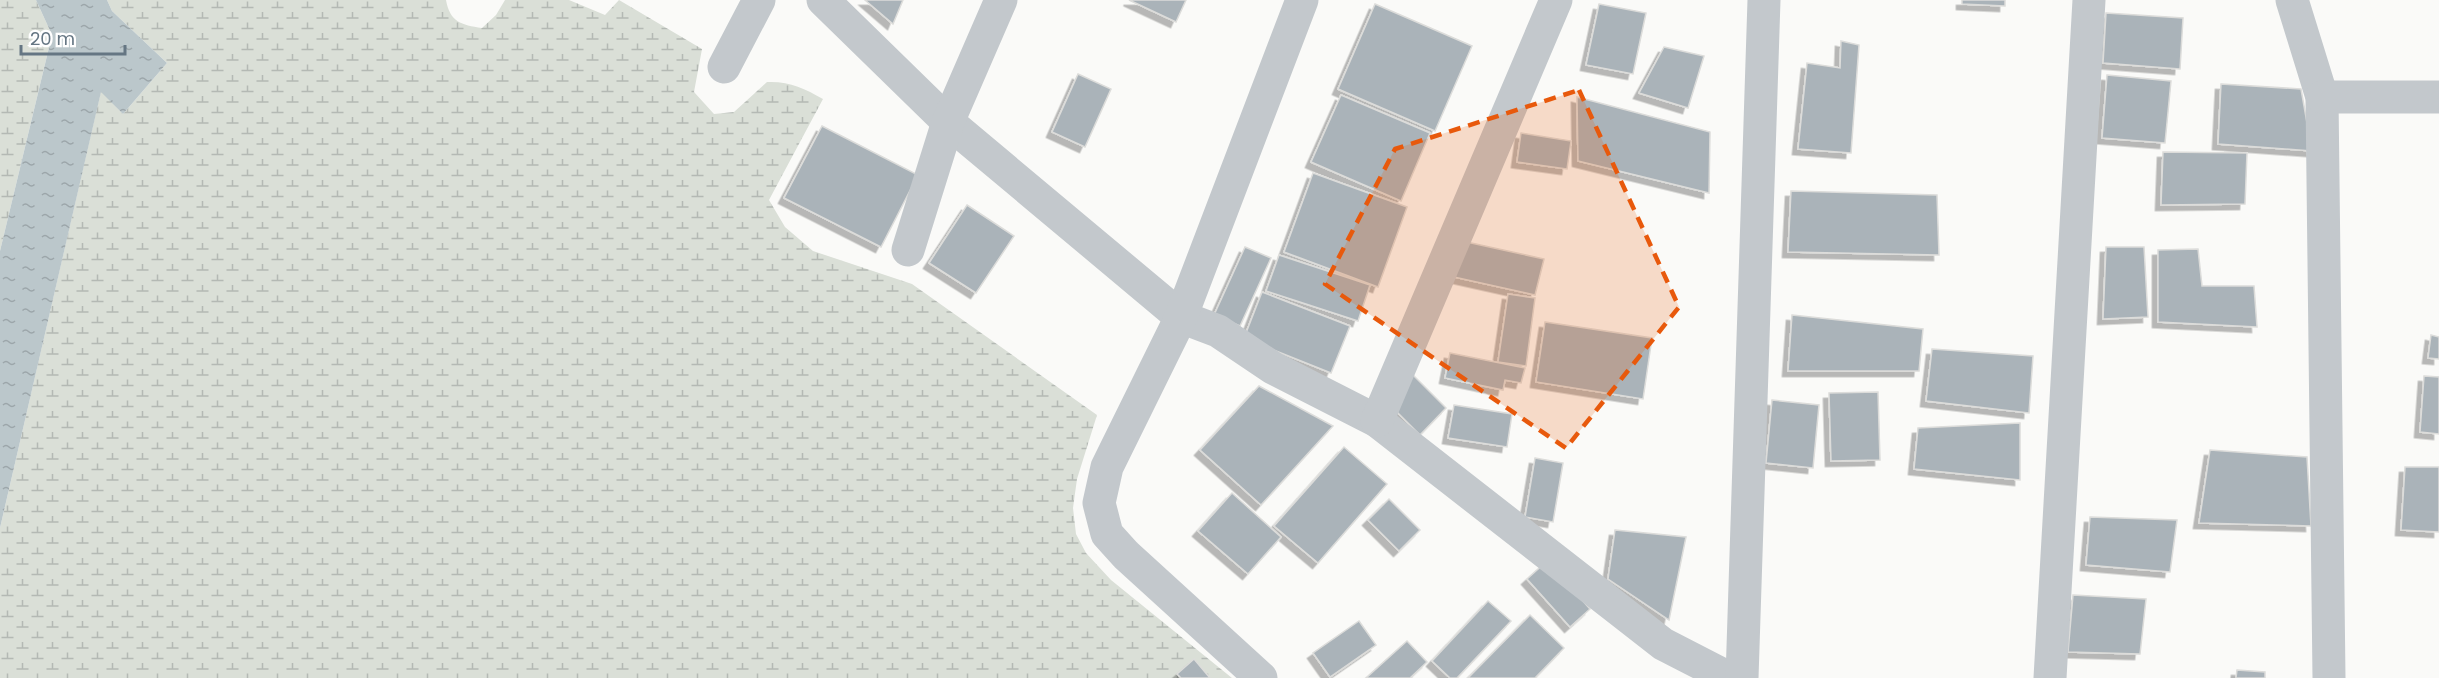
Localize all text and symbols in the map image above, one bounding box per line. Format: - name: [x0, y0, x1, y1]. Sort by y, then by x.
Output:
- scale bar: [21, 18, 124, 56]
- text: 20 m: [30, 26, 75, 51]

